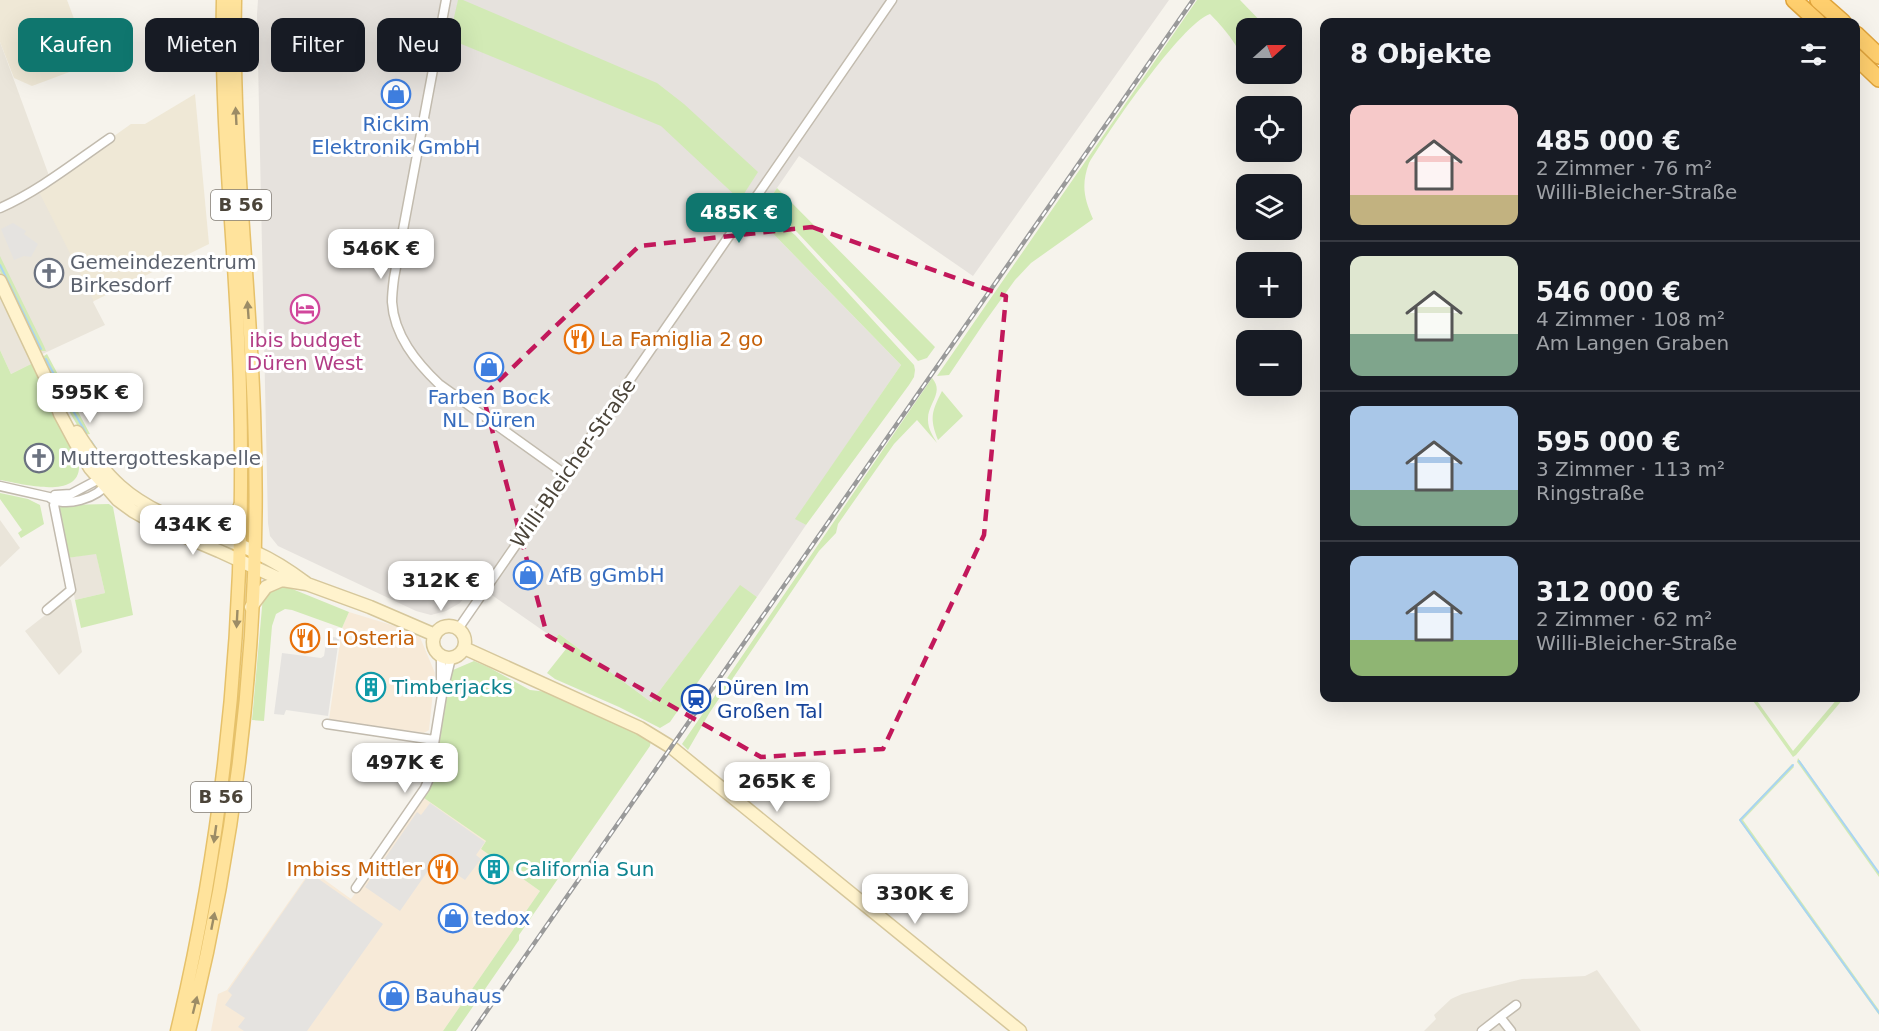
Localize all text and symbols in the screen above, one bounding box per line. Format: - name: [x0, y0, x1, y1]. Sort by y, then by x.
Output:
- chip: Kaufen: [18, 18, 133, 72]
- chip: Mieten: [145, 18, 259, 72]
- chip: Filter: [271, 18, 365, 72]
- chip: Neu: [377, 18, 461, 72]
- north arrow: [1236, 18, 1302, 84]
- map controls: [1236, 18, 1302, 396]
- icon: filters: [1797, 38, 1830, 71]
- text: 8 Objekte: [1350, 39, 1492, 69]
- shop icon: Rickim Elektronik GmbH: [380, 78, 412, 110]
- button: locate: [1236, 96, 1302, 162]
- one-way arrow: [232, 106, 241, 125]
- place label: Rickim Elektronik GmbH: [312, 112, 480, 159]
- text: 485 000 €: [1536, 126, 1681, 156]
- icon: home: [1398, 129, 1470, 201]
- text: 2 Zimmer · 76 m²: [1536, 156, 1712, 180]
- button: layers: [1236, 174, 1302, 240]
- text: Willi-Bleicher-Straße: [1536, 180, 1737, 204]
- road number: B 56: [211, 190, 271, 220]
- pin: 485K €: [690, 193, 788, 244]
- text: 485K €: [700, 200, 778, 224]
- pin: 546K €: [332, 229, 430, 280]
- text: 546K €: [342, 236, 420, 260]
- place label: Gemeindezentrum Birkesdorf: [70, 250, 257, 297]
- button: +: [1236, 252, 1302, 318]
- church icon: Gemeindezentrum Birkesdorf: [33, 257, 65, 289]
- text: 546 000 €: [1536, 277, 1681, 307]
- icon: home: [1398, 280, 1470, 352]
- hotel icon: ibis budget Düren West: [289, 293, 321, 325]
- one-way arrow: [243, 301, 253, 320]
- text: 4 Zimmer · 108 m²: [1536, 307, 1725, 331]
- restaurant icon: La Famiglia 2 go: [563, 323, 595, 355]
- place label: La Famiglia 2 go: [600, 327, 763, 351]
- place label: ibis budget Düren West: [247, 328, 363, 375]
- button: −: [1236, 330, 1302, 396]
- text: Am Langen Graben: [1536, 331, 1729, 355]
- shop icon: Farben Bock NL Düren: [473, 351, 505, 383]
- pin: 595K €: [41, 373, 139, 424]
- street label: Willi-Bleicher-Straße: [505, 374, 641, 552]
- text: 595K €: [51, 380, 129, 404]
- place label: Farben Bock NL Düren: [428, 385, 551, 432]
- text: 595 000 €: [1536, 427, 1681, 457]
- icon: home: [1398, 430, 1470, 502]
- church icon: Muttergotteskapelle: [23, 442, 55, 474]
- place label: Muttergotteskapelle: [60, 446, 261, 470]
- text: 3 Zimmer · 113 m²: [1536, 457, 1725, 481]
- text: Ringstraße: [1536, 481, 1644, 505]
- pin: 434K €: [144, 505, 242, 556]
- text: 434K €: [154, 512, 232, 536]
- shop icon: AfB gGmbH: [512, 559, 544, 591]
- pin: 312K €: [392, 561, 490, 612]
- place label: AfB gGmbH: [549, 563, 665, 587]
- text: 312K €: [402, 568, 480, 592]
- text: 312 000 €: [1536, 577, 1681, 607]
- icon: home: [1398, 580, 1470, 652]
- text: 2 Zimmer · 62 m²: [1536, 607, 1712, 631]
- one-way arrow: [232, 609, 242, 628]
- restaurant icon: L'Osteria: [289, 622, 321, 654]
- place label: L'Osteria: [326, 626, 415, 650]
- text: Willi-Bleicher-Straße: [1536, 631, 1737, 655]
- building icon: Timberjacks: [355, 671, 387, 703]
- place label: Timberjacks: [391, 675, 513, 699]
- place label: Düren Im Großen Tal: [717, 676, 823, 723]
- station icon: Düren Im Großen Tal: [680, 683, 712, 715]
- pin: 497K €: [356, 743, 454, 794]
- text: 497K €: [366, 750, 444, 774]
- pin: 265K €: [728, 762, 826, 813]
- text: 265K €: [738, 769, 816, 793]
- road number: B 56: [191, 782, 251, 812]
- one-way arrow: [211, 824, 220, 843]
- restaurant icon: Imbiss Mittler: [427, 853, 459, 885]
- building icon: California Sun: [478, 853, 510, 885]
- place label: Imbiss Mittler: [287, 857, 423, 881]
- place label: California Sun: [515, 857, 654, 881]
- pin: 330K €: [866, 874, 964, 925]
- text: 330K €: [876, 881, 954, 905]
- shop icon: tedox: [437, 902, 469, 934]
- place label: tedox: [474, 906, 530, 930]
- one-way arrow: [209, 911, 218, 930]
- shop icon: Bauhaus: [378, 980, 410, 1012]
- place label: Bauhaus: [415, 984, 502, 1008]
- one-way arrow: [191, 995, 201, 1014]

